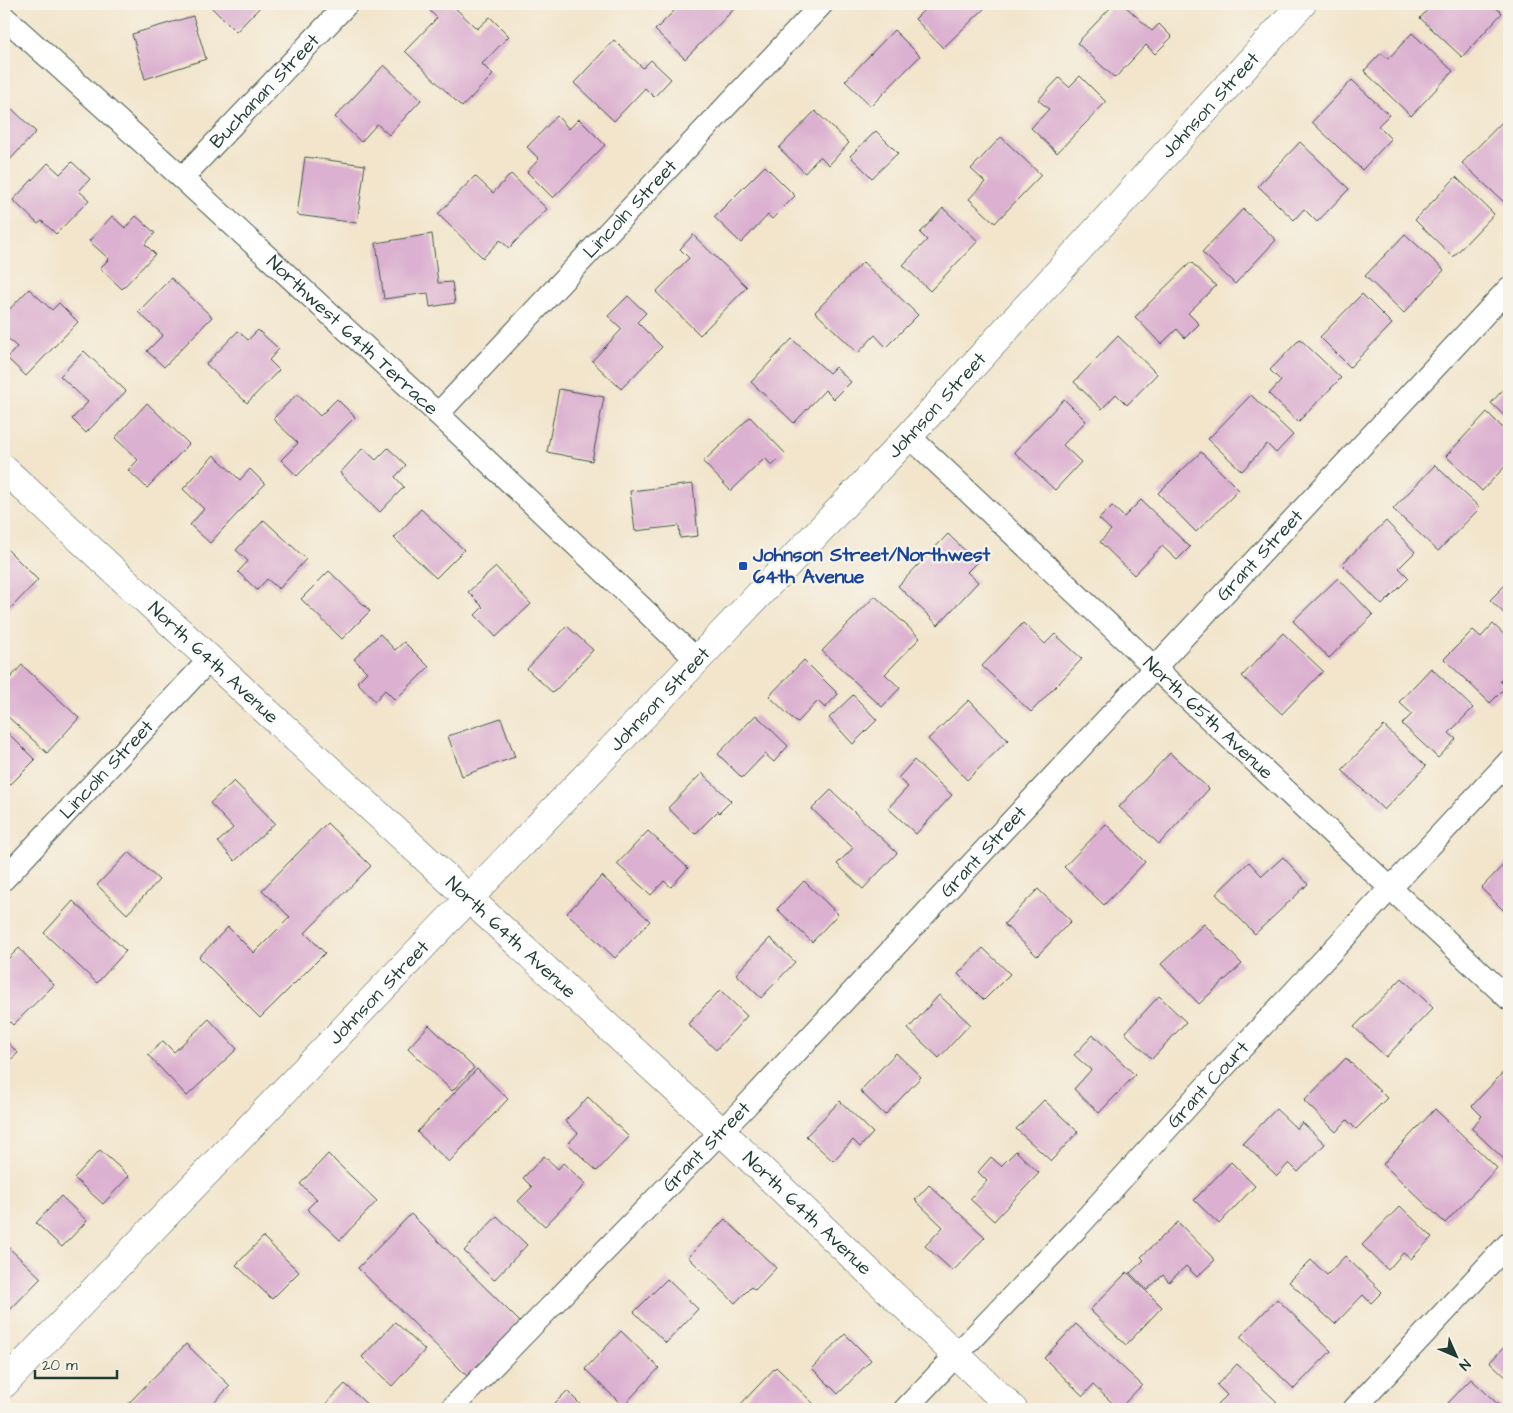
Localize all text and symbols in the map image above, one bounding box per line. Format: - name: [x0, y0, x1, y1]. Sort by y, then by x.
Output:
- street label: Buchanan Street: [203, 27, 326, 154]
- street label: Johnson Street: [1154, 46, 1266, 164]
- street label: Lincoln Street: [577, 153, 684, 264]
- street label: Northwest 64th Terrace: [261, 249, 445, 422]
- street label: Johnson Street: [881, 346, 993, 464]
- street label: Grant Street: [1210, 503, 1310, 607]
- place label: Johnson Street/Northwest 64th Avenue: [752, 542, 991, 591]
- marker: Johnson Street/Northwest 64th Avenue: [737, 560, 749, 572]
- street label: North 64th Avenue: [142, 595, 285, 730]
- street label: Johnson Street: [603, 641, 716, 757]
- street label: North 65th Avenue: [1137, 650, 1279, 786]
- street label: Lincoln Street: [53, 714, 160, 825]
- street label: Grant Street: [934, 799, 1033, 903]
- street label: North 64th Avenue: [440, 870, 582, 1004]
- street label: Johnson Street: [322, 934, 436, 1051]
- street label: Grant Court: [1161, 1035, 1255, 1134]
- street label: Grant Street: [656, 1095, 757, 1198]
- street label: North 64th Avenue: [737, 1145, 878, 1281]
- north arrow: [1430, 1330, 1480, 1380]
- scale bar: [35, 1348, 118, 1380]
- text: N: [1454, 1354, 1475, 1375]
- text: 20 m: [42, 1355, 78, 1376]

